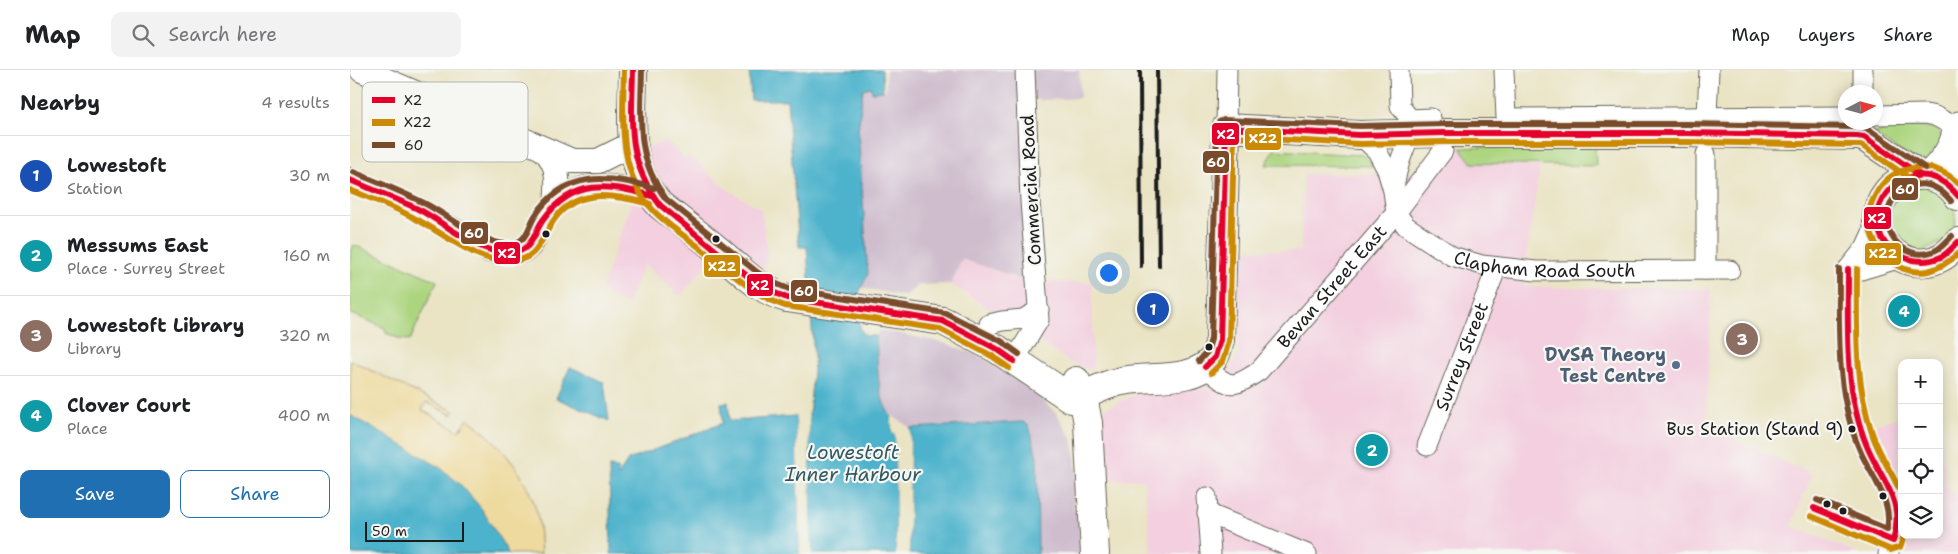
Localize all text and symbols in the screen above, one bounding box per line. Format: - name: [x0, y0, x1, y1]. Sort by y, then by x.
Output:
- search box: [111, 12, 461, 57]
- text: Map: [25, 19, 81, 51]
- icon: search: [129, 21, 157, 49]
- text: Search here: [169, 22, 277, 47]
- text: Map: [1732, 23, 1770, 47]
- text: Layers: [1798, 23, 1855, 47]
- text: Share: [1883, 23, 1933, 47]
- legend: [362, 82, 528, 162]
- north arrow: [1838, 85, 1883, 130]
- text: Nearby: [20, 89, 100, 117]
- text: X2: [404, 91, 422, 109]
- text: 4 results: [261, 92, 330, 113]
- text: X22: [404, 113, 432, 131]
- street label: Commercial Road: [1015, 114, 1047, 266]
- line badge: X2: [1211, 122, 1240, 146]
- text: X2: [1216, 125, 1236, 143]
- line badge: X22: [1244, 127, 1282, 151]
- text: X22: [1249, 129, 1278, 147]
- text: 60: [404, 136, 423, 154]
- line badge: 60: [1202, 150, 1230, 174]
- text: Lowestoft: [67, 153, 166, 178]
- text: 60: [1206, 153, 1226, 171]
- text: 1: [32, 165, 40, 186]
- text: 30 m: [289, 165, 330, 186]
- line badge: 60: [1891, 177, 1919, 201]
- text: Station: [67, 178, 123, 199]
- text: 60: [1895, 180, 1915, 198]
- line badge: X2: [1863, 206, 1892, 230]
- text: X2: [1867, 209, 1887, 227]
- street label: Bevan Street East: [1272, 220, 1392, 353]
- line badge: 60: [460, 221, 489, 245]
- text: 60: [464, 224, 484, 242]
- unlabelled marker: [541, 229, 551, 239]
- text: Messums East: [67, 233, 208, 258]
- unlabelled marker: [711, 234, 721, 244]
- line badge: X2: [493, 241, 521, 265]
- line badge: X22: [1864, 242, 1902, 266]
- text: X2: [497, 244, 517, 262]
- text: X22: [1869, 244, 1898, 262]
- text: 2: [30, 245, 42, 266]
- text: 160 m: [283, 245, 330, 266]
- street label: Clapham Road South: [1451, 245, 1636, 283]
- line badge: X22: [703, 254, 741, 278]
- text: X22: [708, 257, 737, 275]
- text: Place · Surrey Street: [67, 258, 225, 279]
- your location: [1096, 260, 1122, 286]
- line badge: X2: [746, 273, 774, 297]
- text: X2: [750, 276, 770, 294]
- line badge: 60: [790, 279, 818, 303]
- text: 60: [794, 282, 814, 300]
- pin: 1: [1137, 290, 1169, 328]
- pin: 4: [1888, 292, 1920, 330]
- street label: Surrey Street: [1430, 299, 1494, 414]
- text: Lowestoft Library: [67, 313, 244, 338]
- pin: 3: [1726, 320, 1758, 358]
- text: 3: [30, 325, 42, 346]
- text: 320 m: [279, 325, 330, 346]
- text: Library: [67, 338, 122, 359]
- unlabelled marker: [1204, 342, 1214, 352]
- place label: DVSA Theory Test Centre: [1545, 343, 1666, 388]
- marker: DVSA Theory Test Centre: [1670, 359, 1682, 371]
- map controls: [1898, 359, 1943, 539]
- button: +: [1898, 359, 1943, 404]
- text: Clover Court: [67, 393, 191, 418]
- button: −: [1898, 404, 1943, 449]
- text: 4: [30, 405, 42, 426]
- text: 400 m: [277, 405, 330, 426]
- text: Place: [67, 418, 108, 439]
- place label: Bus Station (Stand 9): [1667, 418, 1843, 440]
- marker: Bus Station (Stand 9): [1847, 424, 1857, 434]
- pin: 2: [1356, 431, 1388, 469]
- water label: Lowestoft Inner Harbour: [784, 440, 922, 487]
- button: locate: [1898, 449, 1943, 494]
- button: Save: [20, 470, 170, 518]
- button: Share: [180, 470, 330, 518]
- unlabelled marker: [1878, 491, 1888, 501]
- button: layers: [1898, 494, 1943, 539]
- unlabelled marker: [1822, 499, 1832, 509]
- unlabelled marker: [1838, 506, 1848, 516]
- scale bar: [365, 519, 464, 542]
- text: 50 m: [372, 522, 407, 540]

